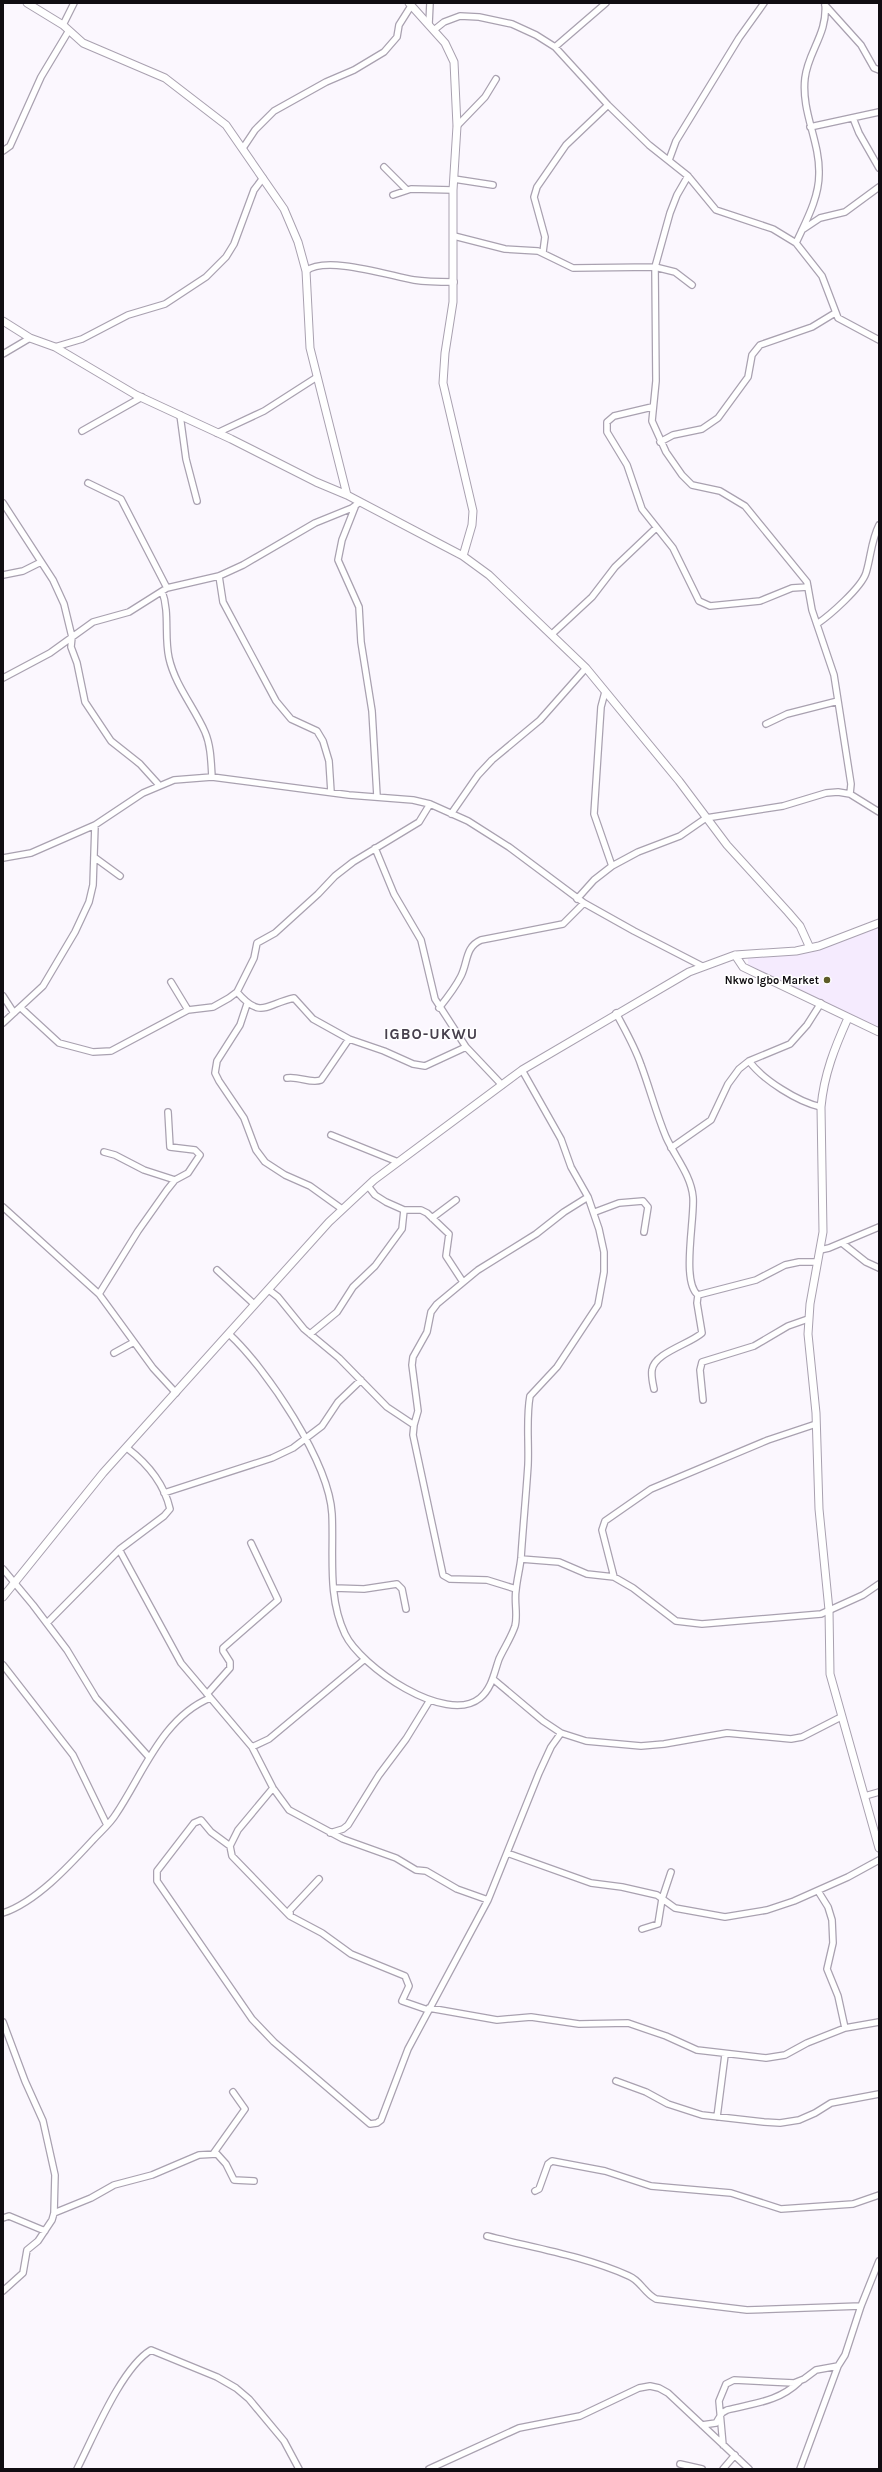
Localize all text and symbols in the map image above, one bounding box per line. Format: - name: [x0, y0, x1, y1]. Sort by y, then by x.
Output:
- place label: Nkwo Igbo Market: [725, 974, 820, 987]
- marker: Nkwo Igbo Market: [822, 975, 832, 985]
- district label: IGBO-UKWU: [384, 1025, 478, 1043]

